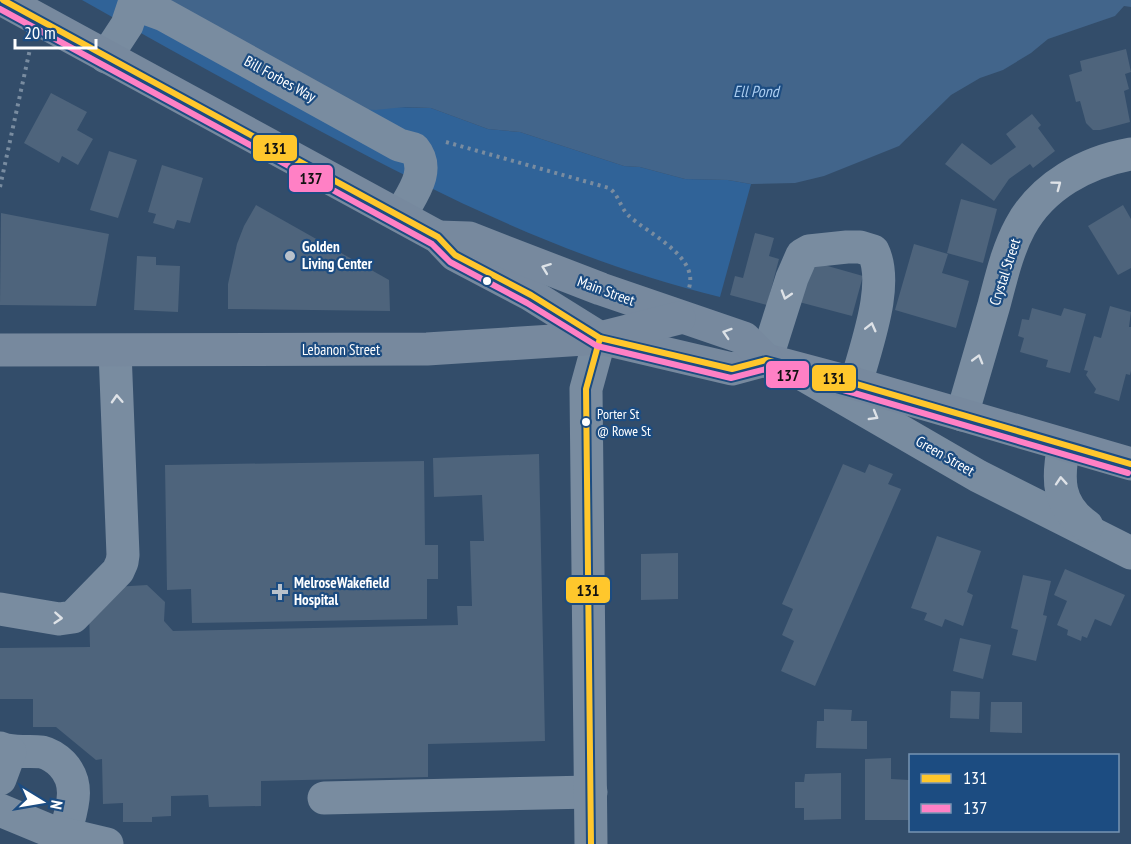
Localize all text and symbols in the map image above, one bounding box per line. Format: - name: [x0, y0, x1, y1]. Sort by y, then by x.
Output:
- scale bar: [15, 12, 96, 50]
- text: 20 m: [24, 21, 56, 44]
- street label: Bill Forbes Way: [241, 51, 320, 106]
- water label: Ell Pond: [733, 81, 781, 101]
- line badge: 131: [252, 134, 298, 162]
- text: 131: [264, 138, 286, 158]
- line badge: 137: [288, 164, 334, 193]
- text: 137: [300, 168, 322, 188]
- one-way arrow: [1051, 181, 1062, 192]
- street label: Crystal Street: [985, 236, 1024, 308]
- place label: Golden Living Center: [302, 237, 373, 273]
- marker: Golden Living Center: [283, 249, 297, 263]
- one-way arrow: [541, 263, 552, 275]
- street label: Main Street: [575, 271, 637, 310]
- unlabelled marker: [481, 275, 493, 287]
- one-way arrow: [781, 289, 794, 300]
- one-way arrow: [863, 323, 876, 333]
- one-way arrow: [722, 327, 733, 340]
- street label: Lebanon Street: [302, 340, 380, 359]
- one-way arrow: [971, 354, 983, 365]
- line badge: 137: [765, 360, 810, 389]
- line badge: 131: [811, 364, 857, 392]
- text: 137: [777, 365, 799, 385]
- text: 131: [823, 368, 845, 388]
- one-way arrow: [110, 395, 123, 404]
- place label: Porter St @ Rowe St: [597, 405, 651, 440]
- one-way arrow: [868, 409, 879, 420]
- marker: Porter St @ Rowe St: [580, 416, 592, 428]
- street label: Green Street: [913, 431, 978, 480]
- one-way arrow: [1055, 476, 1068, 486]
- place label: MelroseWakefield Hospital: [294, 573, 390, 609]
- line badge: 131: [565, 576, 611, 604]
- text: 131: [577, 580, 599, 600]
- marker: MelroseWakefield Hospital: [271, 583, 289, 601]
- one-way arrow: [53, 611, 62, 624]
- legend: [909, 754, 1119, 832]
- text: 131: [963, 766, 987, 789]
- north arrow: [12, 772, 72, 832]
- text: 137: [963, 796, 987, 819]
- text: N: [46, 799, 67, 811]

